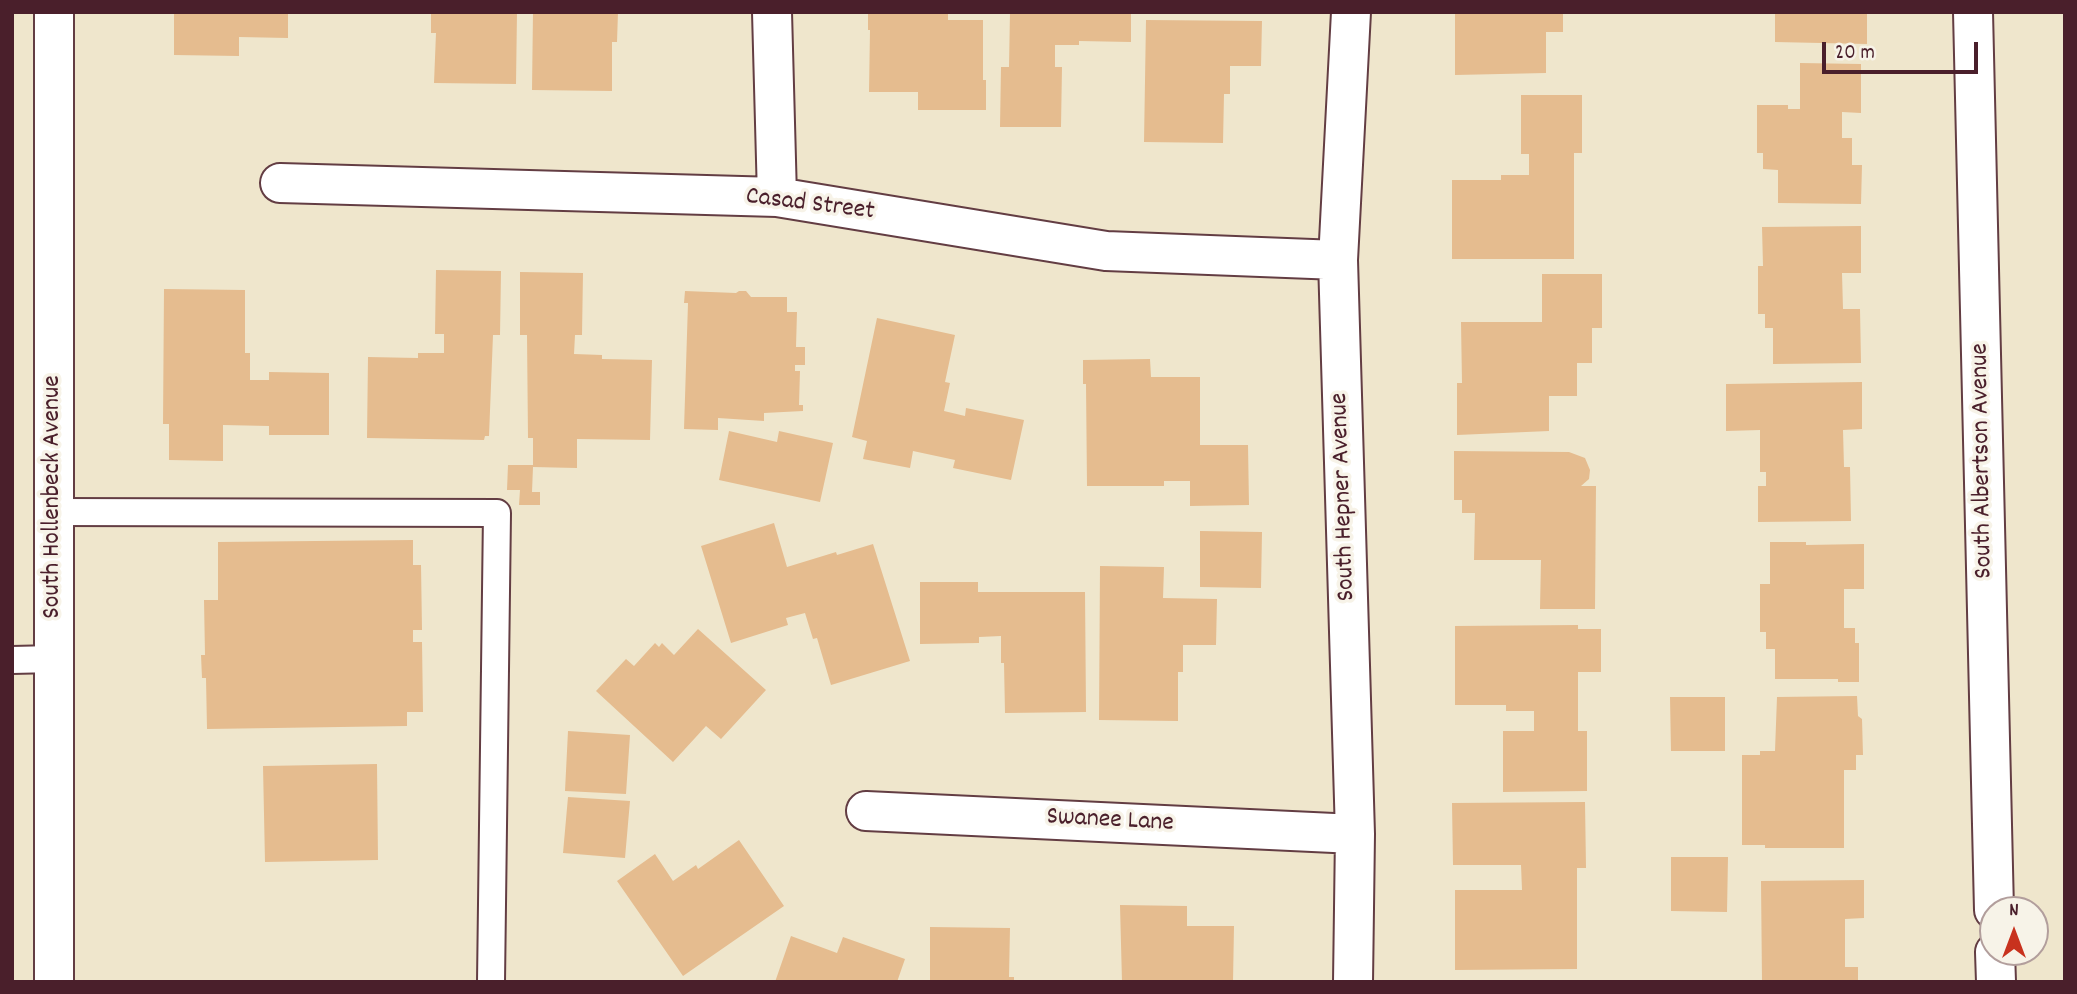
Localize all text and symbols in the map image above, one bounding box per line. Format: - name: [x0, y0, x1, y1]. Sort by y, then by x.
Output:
- scale bar: [1825, 28, 1981, 72]
- text: 20 m: [1835, 39, 1875, 69]
- street label: Casad Street: [744, 183, 876, 229]
- street label: South Albertson Avenue: [1966, 343, 2002, 579]
- street label: South Hollenbeck Avenue: [38, 375, 70, 619]
- street label: South Hepner Avenue: [1326, 392, 1364, 602]
- street label: Swanee Lane: [1046, 803, 1174, 841]
- north arrow: [1979, 896, 2049, 966]
- text: N: [2009, 898, 2019, 925]

